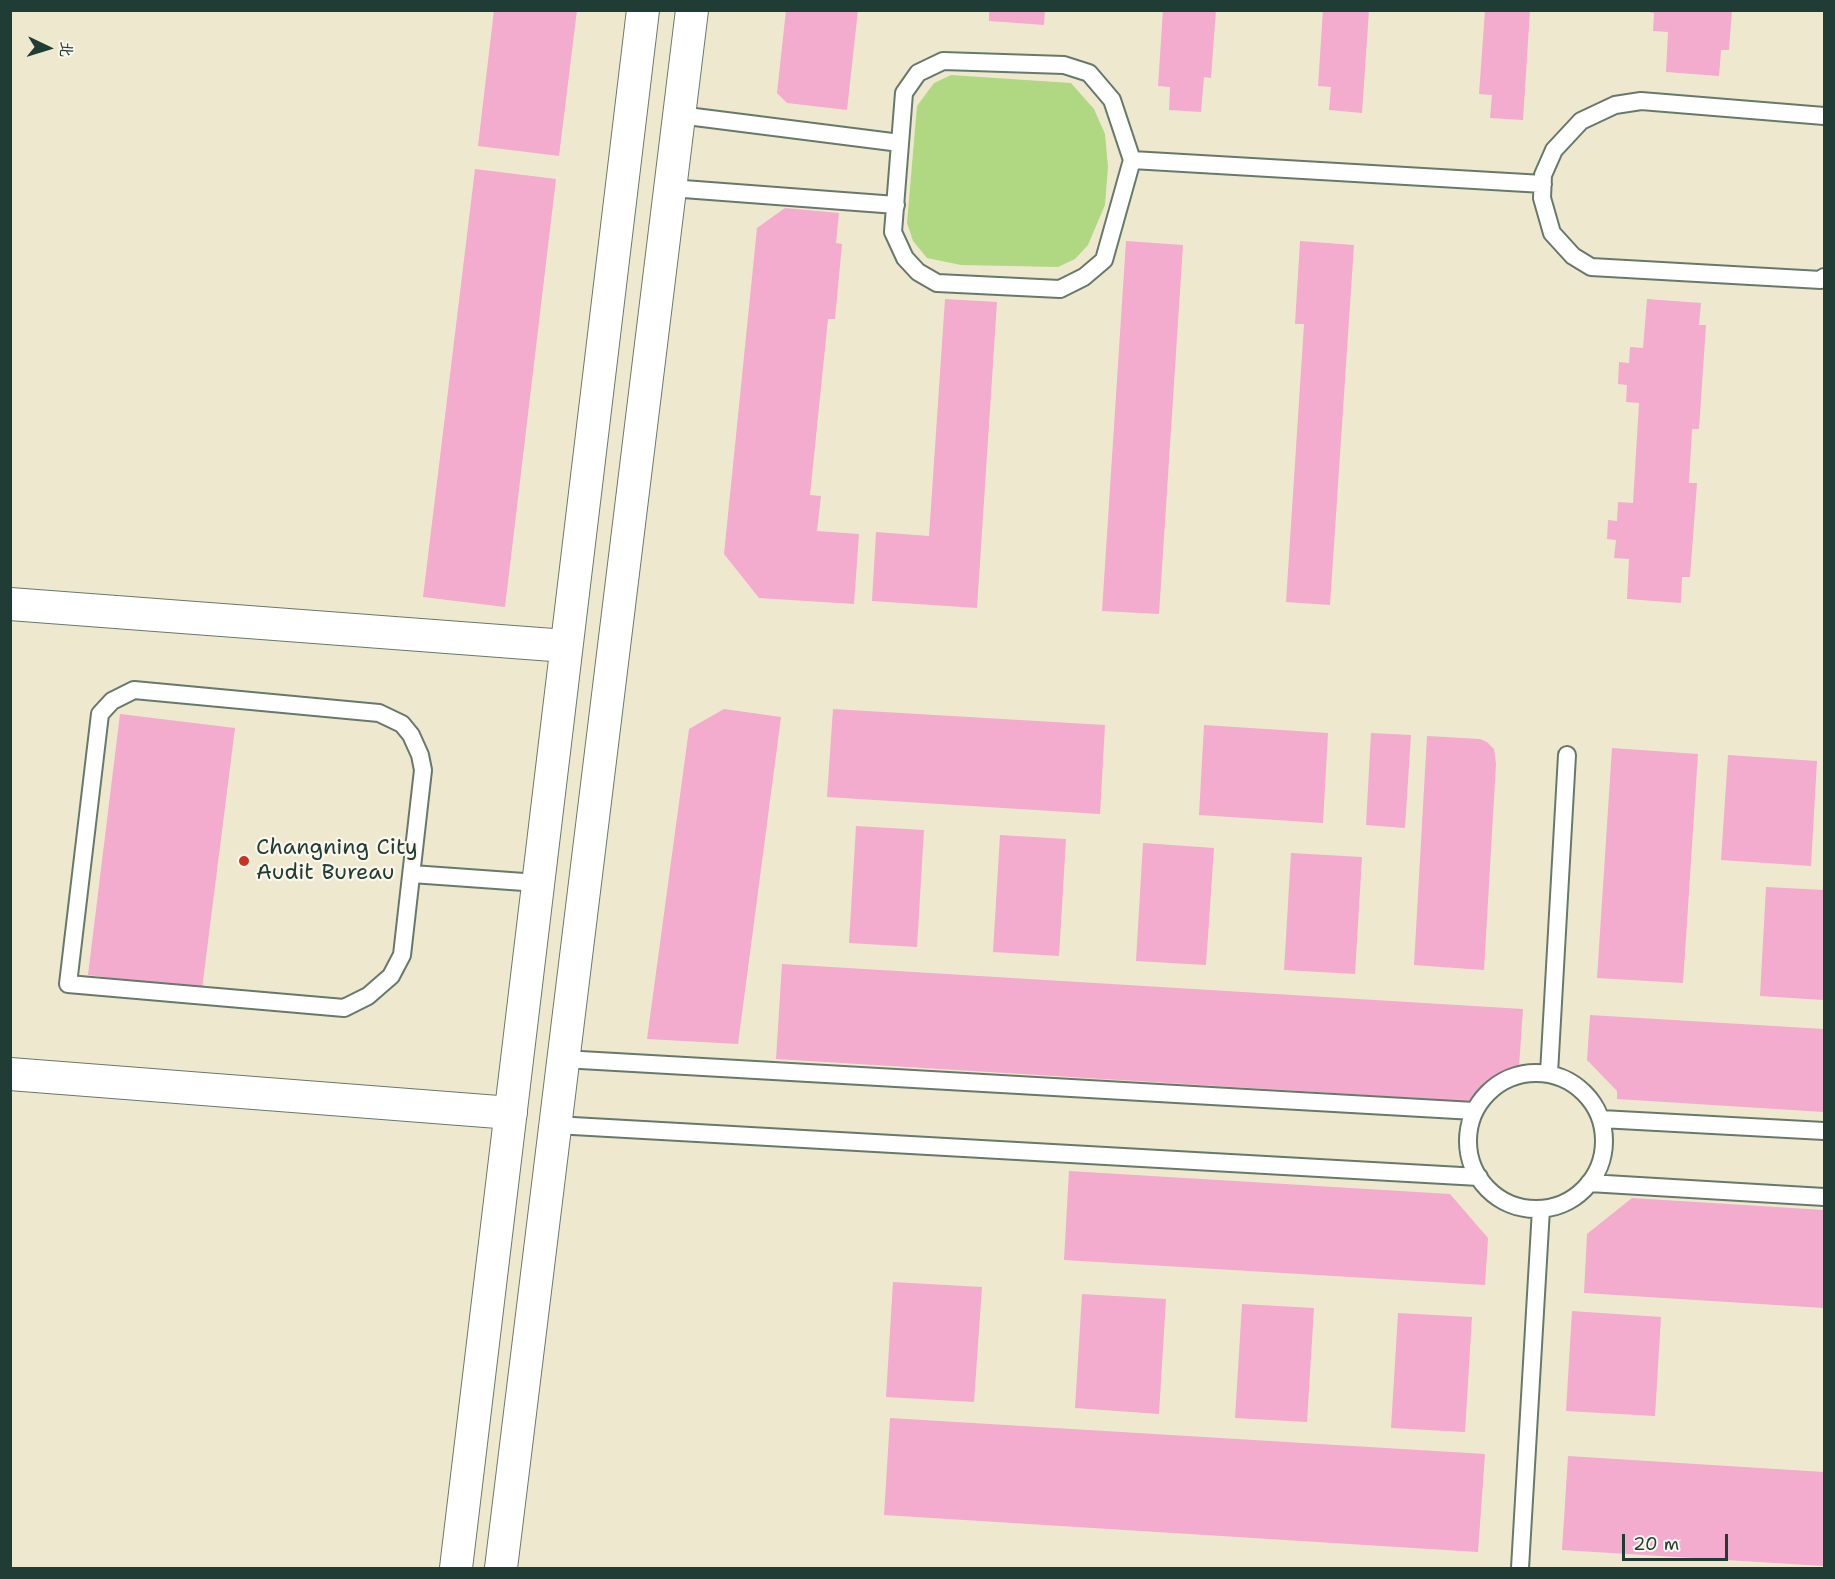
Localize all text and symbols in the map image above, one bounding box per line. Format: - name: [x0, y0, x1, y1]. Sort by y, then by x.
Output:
- north arrow: [18, 18, 78, 78]
- text: 北: [55, 41, 77, 58]
- place label: Changning City Audit Bureau: [256, 835, 418, 886]
- marker: Changning City Audit Bureau: [237, 854, 251, 868]
- scale bar: [1625, 1522, 1732, 1560]
- text: 20 m: [1633, 1532, 1679, 1556]

